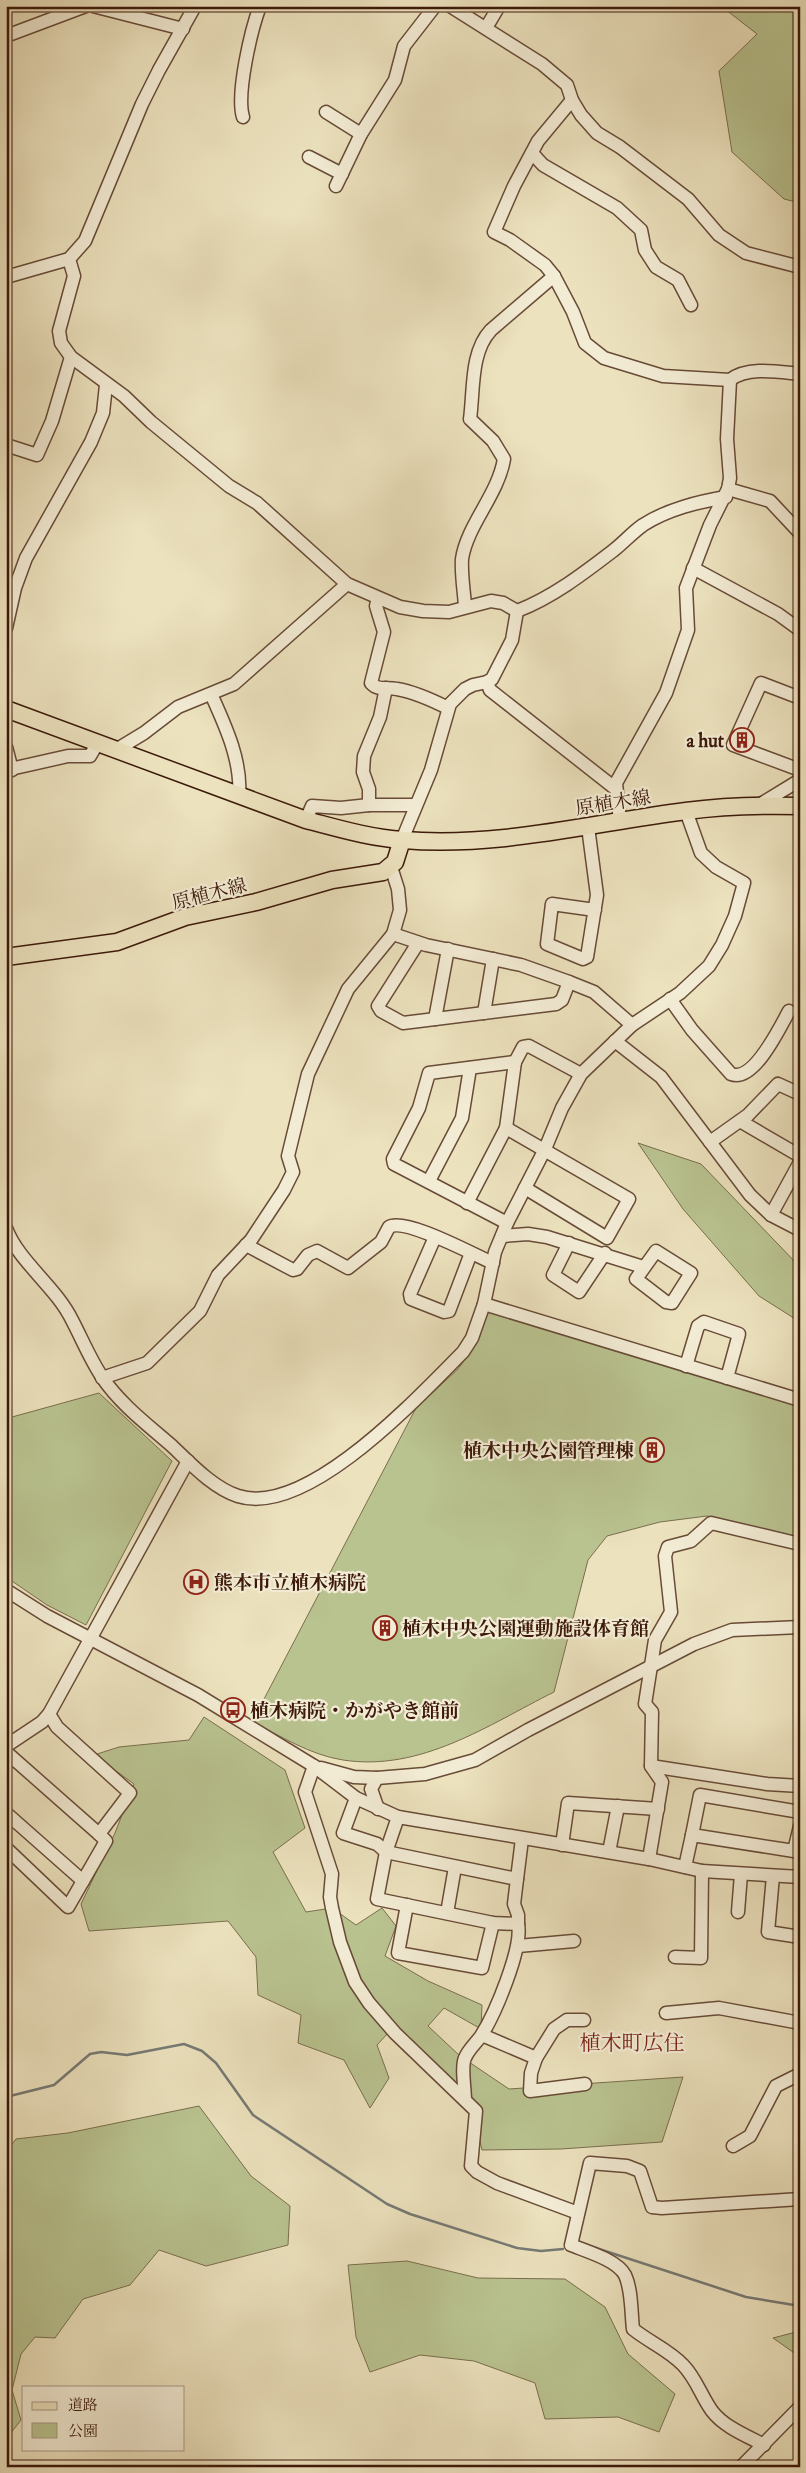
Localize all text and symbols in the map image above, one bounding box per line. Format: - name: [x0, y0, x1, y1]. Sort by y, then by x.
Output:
- building icon: a hut: [729, 727, 755, 753]
- place label: a hut: [686, 729, 725, 753]
- street label: 原植木線: [574, 785, 653, 821]
- street label: 原植木線: [169, 873, 249, 915]
- building icon: 植木中央公園管理棟: [639, 1437, 665, 1463]
- place label: 植木中央公園管理棟: [463, 1439, 634, 1463]
- hospital icon: 熊本市立植木病院: [183, 1569, 209, 1595]
- place label: 熊本市立植木病院: [214, 1571, 366, 1595]
- building icon: 植木中央公園運動施設体育館: [372, 1615, 398, 1641]
- place label: 植木中央公園運動施設体育館: [402, 1617, 649, 1641]
- bus stop icon: 植木病院・かがやき館前: [220, 1697, 246, 1723]
- place label: 植木病院・かがやき館前: [250, 1699, 459, 1723]
- district label: 植木町広住: [580, 2030, 685, 2057]
- legend: [22, 2386, 185, 2450]
- text: 道路: [68, 2396, 98, 2415]
- text: 公園: [68, 2422, 98, 2441]

